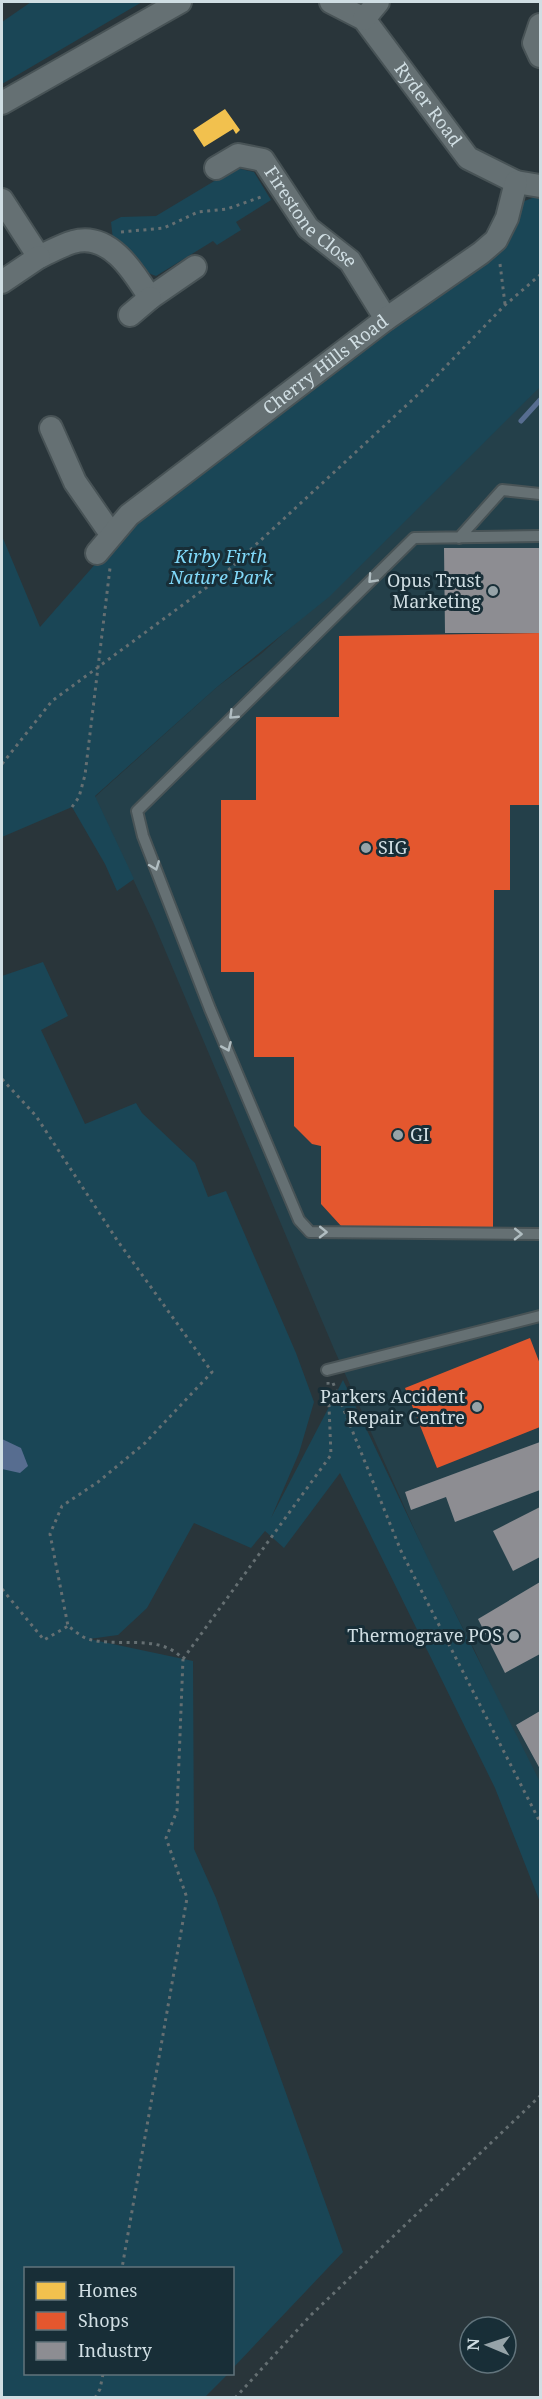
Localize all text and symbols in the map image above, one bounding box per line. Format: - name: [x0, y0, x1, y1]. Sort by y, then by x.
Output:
- street label: Ryder Road: [390, 57, 468, 151]
- street label: Firestone Close: [259, 161, 364, 271]
- street label: Cherry Hills Road: [258, 309, 393, 420]
- park label: Kirby Firth Nature Park: [168, 544, 273, 589]
- place label: Opus Trust Marketing: [387, 568, 481, 613]
- one-way arrow: [368, 571, 379, 582]
- marker: Opus Trust Marketing: [486, 584, 500, 598]
- one-way arrow: [229, 708, 240, 719]
- place label: SIG: [378, 835, 407, 859]
- marker: SIG: [359, 841, 373, 855]
- one-way arrow: [148, 860, 160, 871]
- one-way arrow: [219, 1041, 231, 1052]
- place label: GI: [410, 1122, 429, 1146]
- marker: GI: [391, 1128, 405, 1142]
- one-way arrow: [318, 1226, 327, 1238]
- one-way arrow: [513, 1227, 522, 1240]
- place label: Parkers Accident Repair Centre: [320, 1384, 465, 1429]
- marker: Parkers Accident Repair Centre: [470, 1400, 484, 1414]
- place label: Thermograve POS: [347, 1623, 502, 1647]
- marker: Thermograve POS: [507, 1629, 521, 1643]
- legend: [24, 2267, 234, 2375]
- text: Homes: [78, 2278, 137, 2302]
- text: Shops: [78, 2308, 129, 2332]
- north arrow: [458, 2315, 518, 2375]
- text: N: [462, 2337, 484, 2351]
- text: Industry: [78, 2338, 153, 2362]

